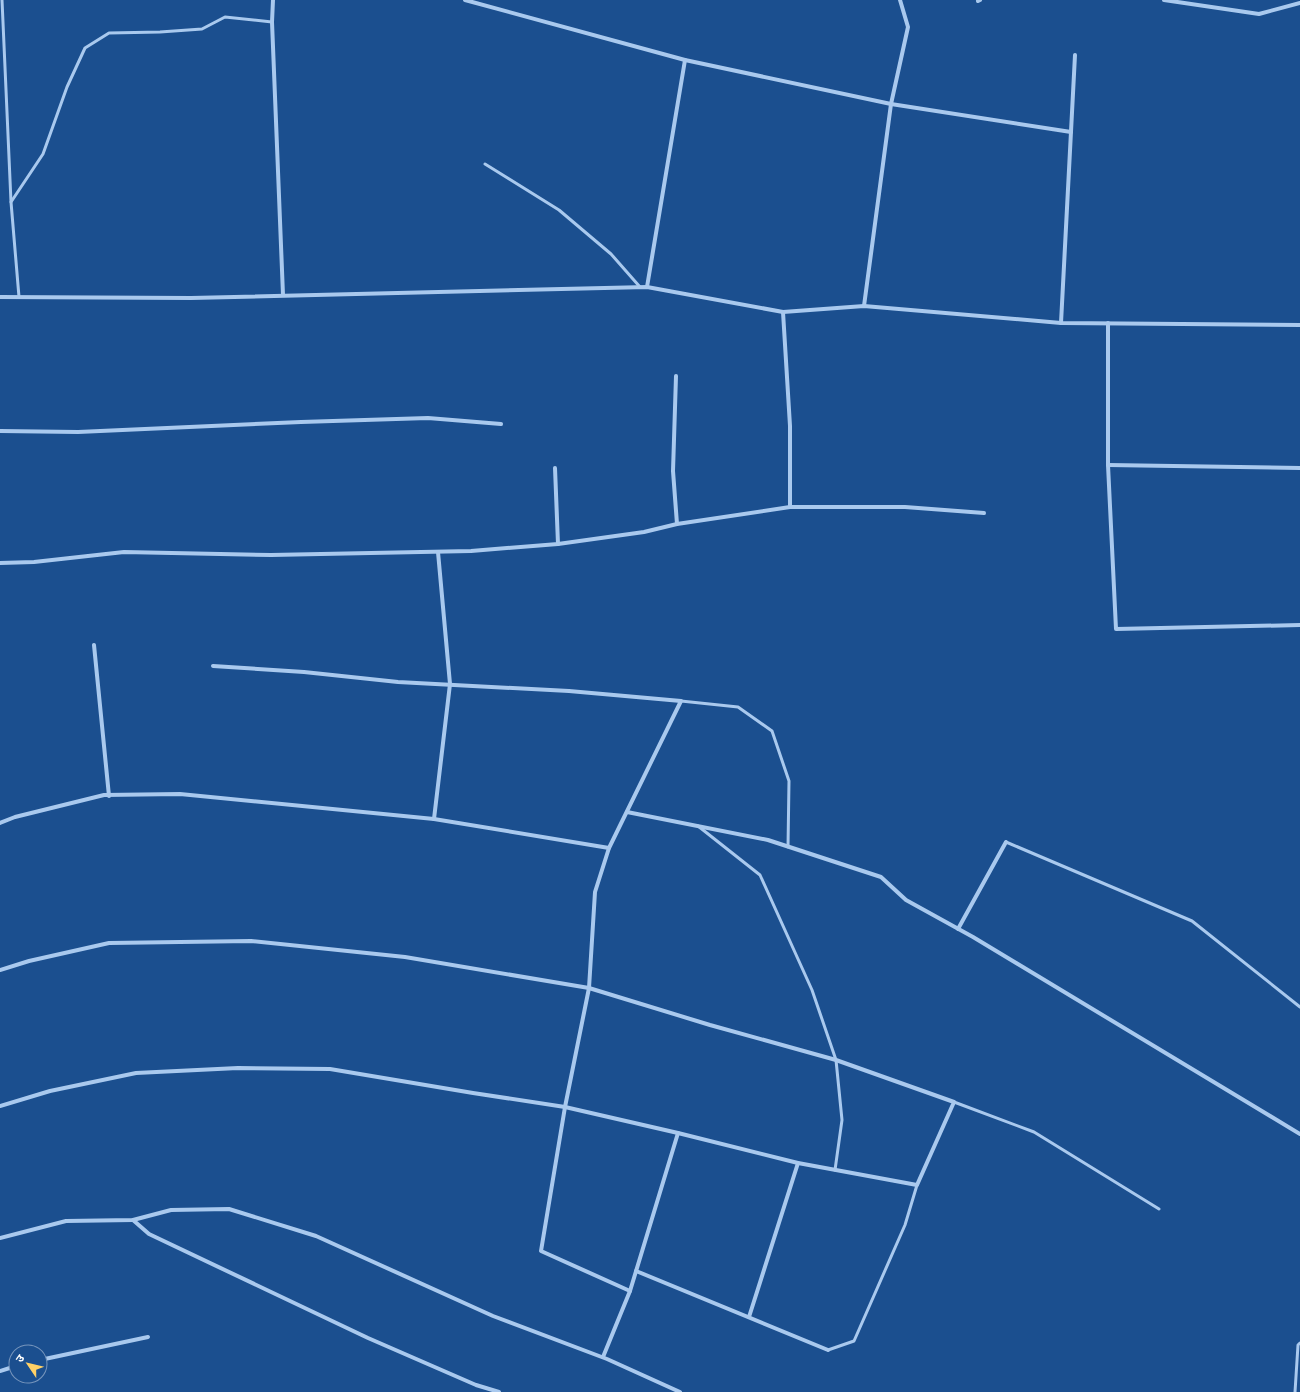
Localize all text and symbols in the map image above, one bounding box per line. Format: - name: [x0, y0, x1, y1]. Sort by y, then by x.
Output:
- north arrow: [8, 1344, 48, 1384]
- text: उ: [13, 1352, 27, 1364]

